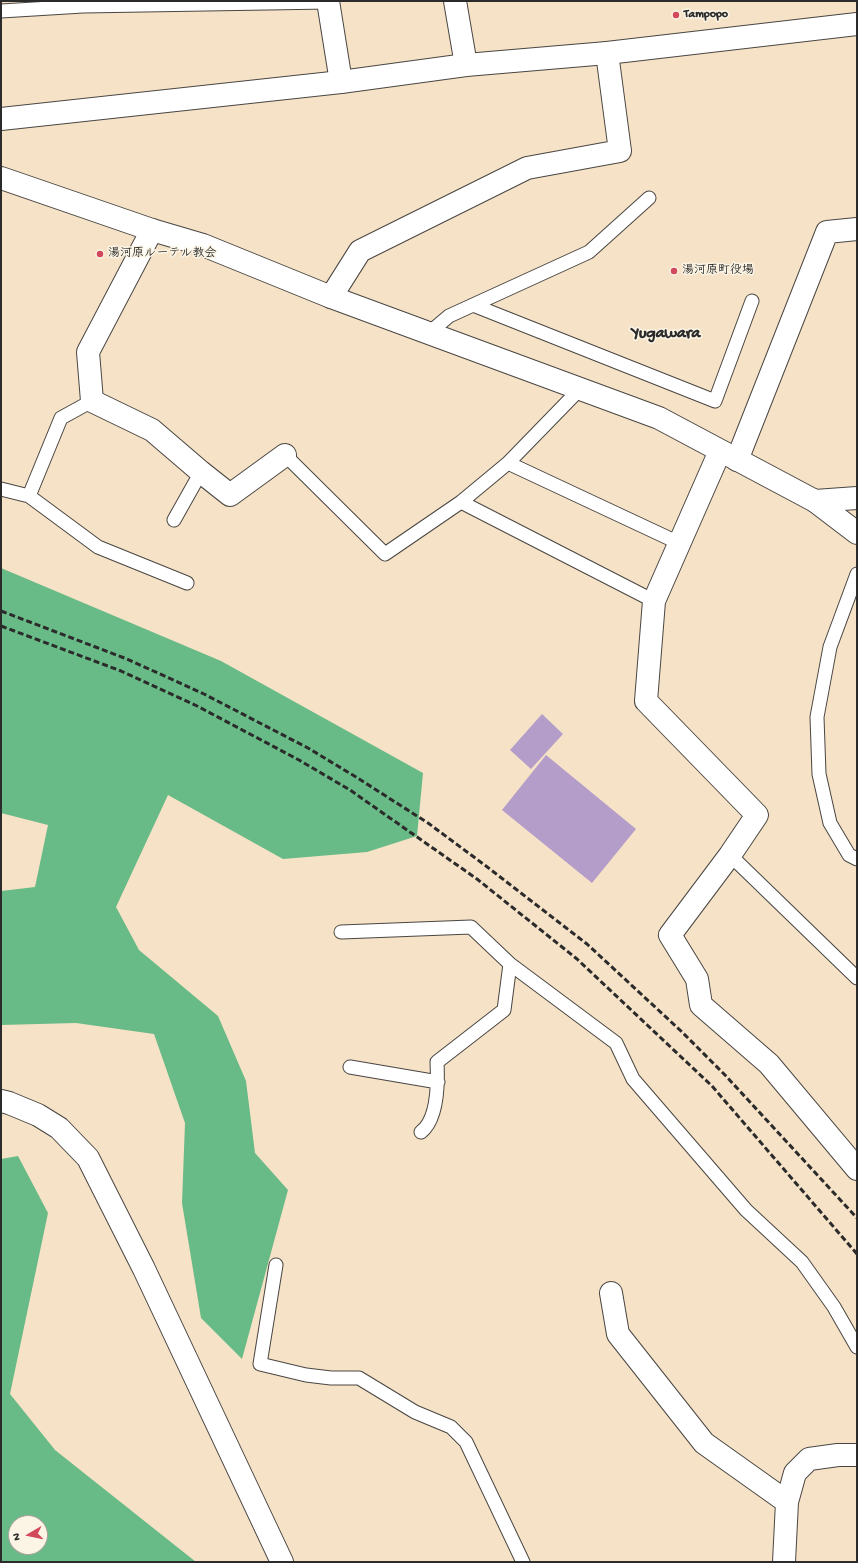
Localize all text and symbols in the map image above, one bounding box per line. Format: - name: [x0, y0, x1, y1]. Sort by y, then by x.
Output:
- place label: Tampopo: [684, 8, 728, 22]
- marker: Tampopo: [671, 10, 681, 20]
- place label: 湯河原ルーテル教会: [108, 247, 216, 261]
- marker: 湯河原ルーテル教会: [95, 249, 105, 259]
- place label: 湯河原町役場: [682, 264, 754, 278]
- marker: 湯河原町役場: [669, 266, 679, 276]
- district label: Yugawara: [632, 325, 700, 345]
- north arrow: [8, 1515, 48, 1555]
- text: N: [11, 1532, 24, 1541]

